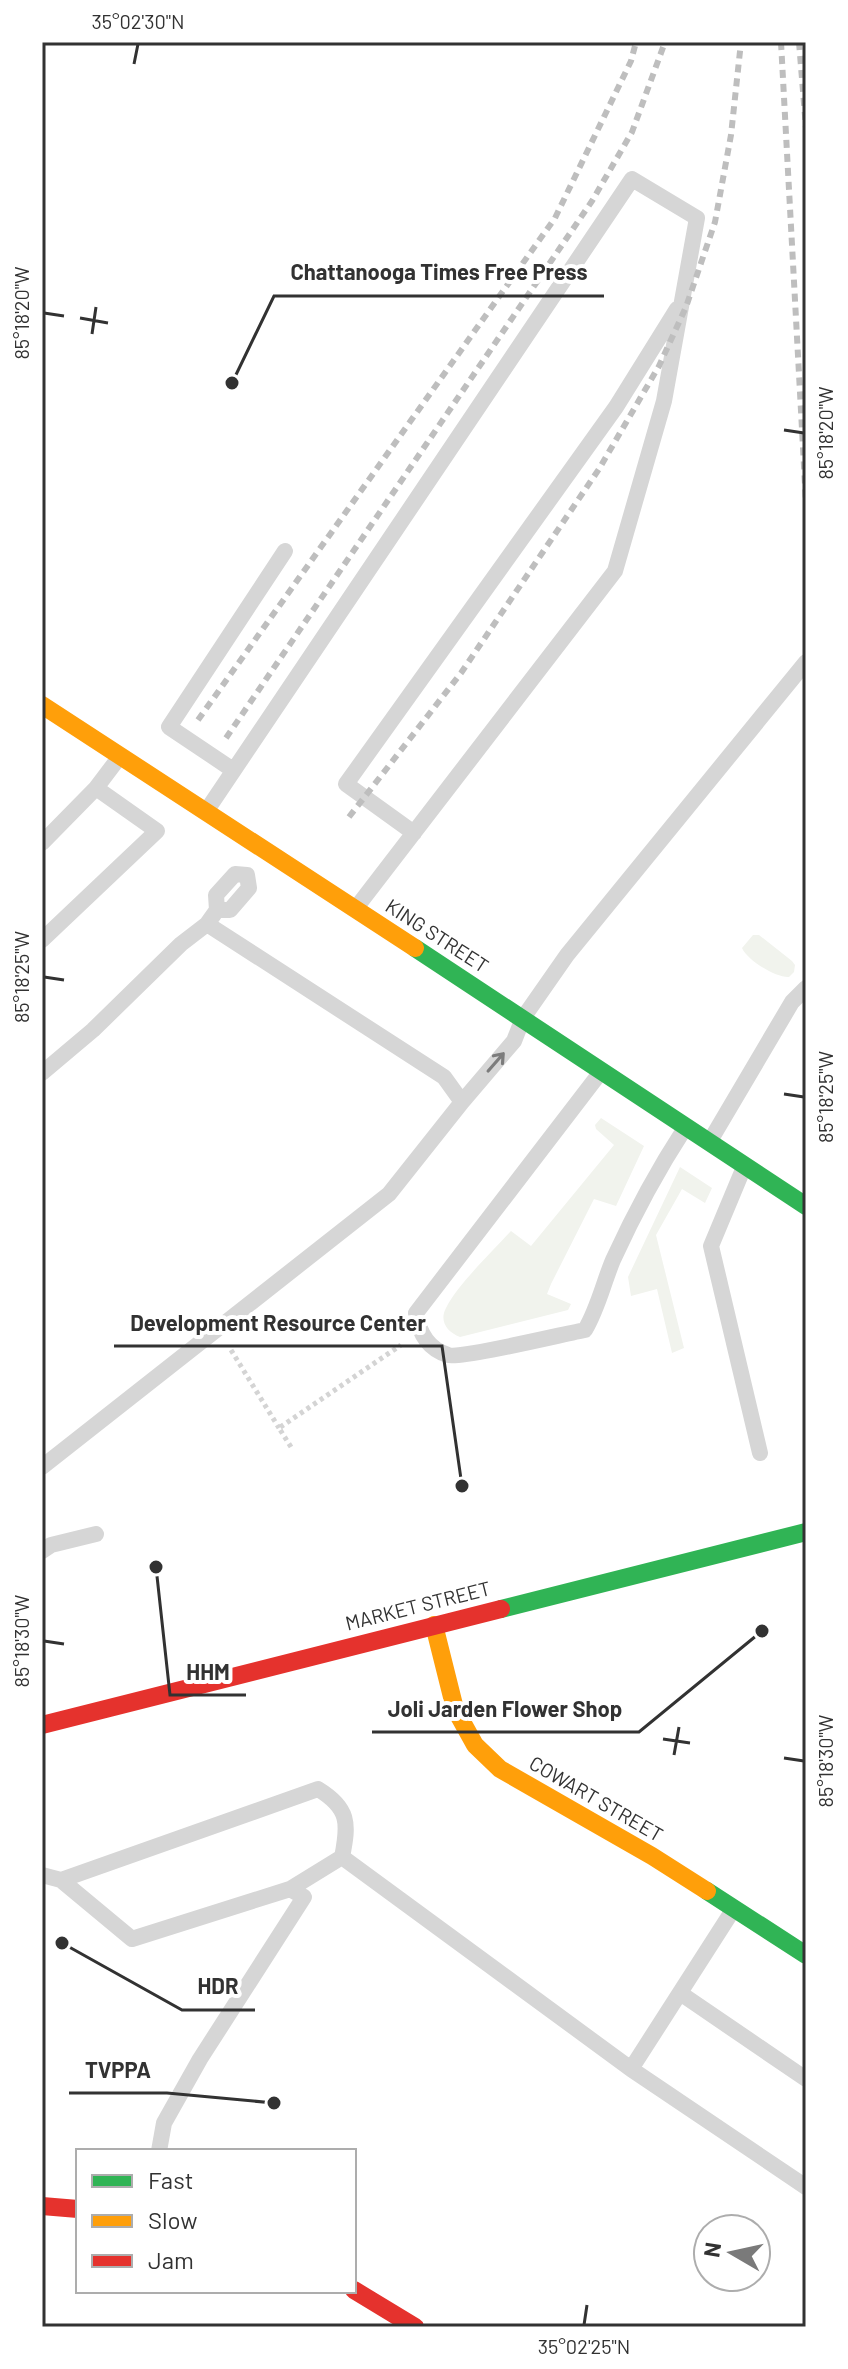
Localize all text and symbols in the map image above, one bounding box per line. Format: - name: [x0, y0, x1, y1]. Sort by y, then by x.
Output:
- text: 35°02'30"N: [91, 9, 185, 33]
- callout: Chattanooga Times Free Press: [274, 250, 604, 296]
- text: Chattanooga Times Free Press: [290, 258, 588, 284]
- text: 85°18'20"W: [9, 266, 33, 360]
- text: 85°18'20"W: [813, 386, 837, 480]
- street label: KING STREET: [382, 893, 493, 977]
- text: 85°18'25"W: [9, 930, 33, 1023]
- text: 85°18'25"W: [813, 1050, 837, 1143]
- one-way arrow: [487, 1053, 505, 1073]
- callout: Development Resource Center: [114, 1300, 442, 1346]
- text: Development Resource Center: [130, 1309, 426, 1335]
- street label: MARKET STREET: [343, 1575, 493, 1635]
- text: 85°18'30"W: [9, 1594, 33, 1687]
- callout: HHM: [170, 1649, 246, 1695]
- text: HHM: [186, 1658, 230, 1684]
- callout: Joli Jarden Flower Shop: [372, 1686, 639, 1732]
- text: Joli Jarden Flower Shop: [388, 1695, 622, 1721]
- text: 85°18'30"W: [813, 1714, 837, 1807]
- street label: COWART STREET: [525, 1750, 668, 1846]
- callout: HDR: [182, 1964, 255, 2010]
- text: HDR: [198, 1972, 238, 1998]
- callout: TVPPA: [69, 2047, 167, 2093]
- text: TVPPA: [85, 2056, 151, 2082]
- legend: [76, 2149, 356, 2293]
- text: Fast: [148, 2165, 193, 2194]
- text: Slow: [148, 2205, 197, 2234]
- north arrow: [692, 2213, 772, 2293]
- text: N: [697, 2240, 725, 2259]
- text: Jam: [148, 2245, 194, 2274]
- text: 35°02'25"N: [538, 2334, 630, 2358]

